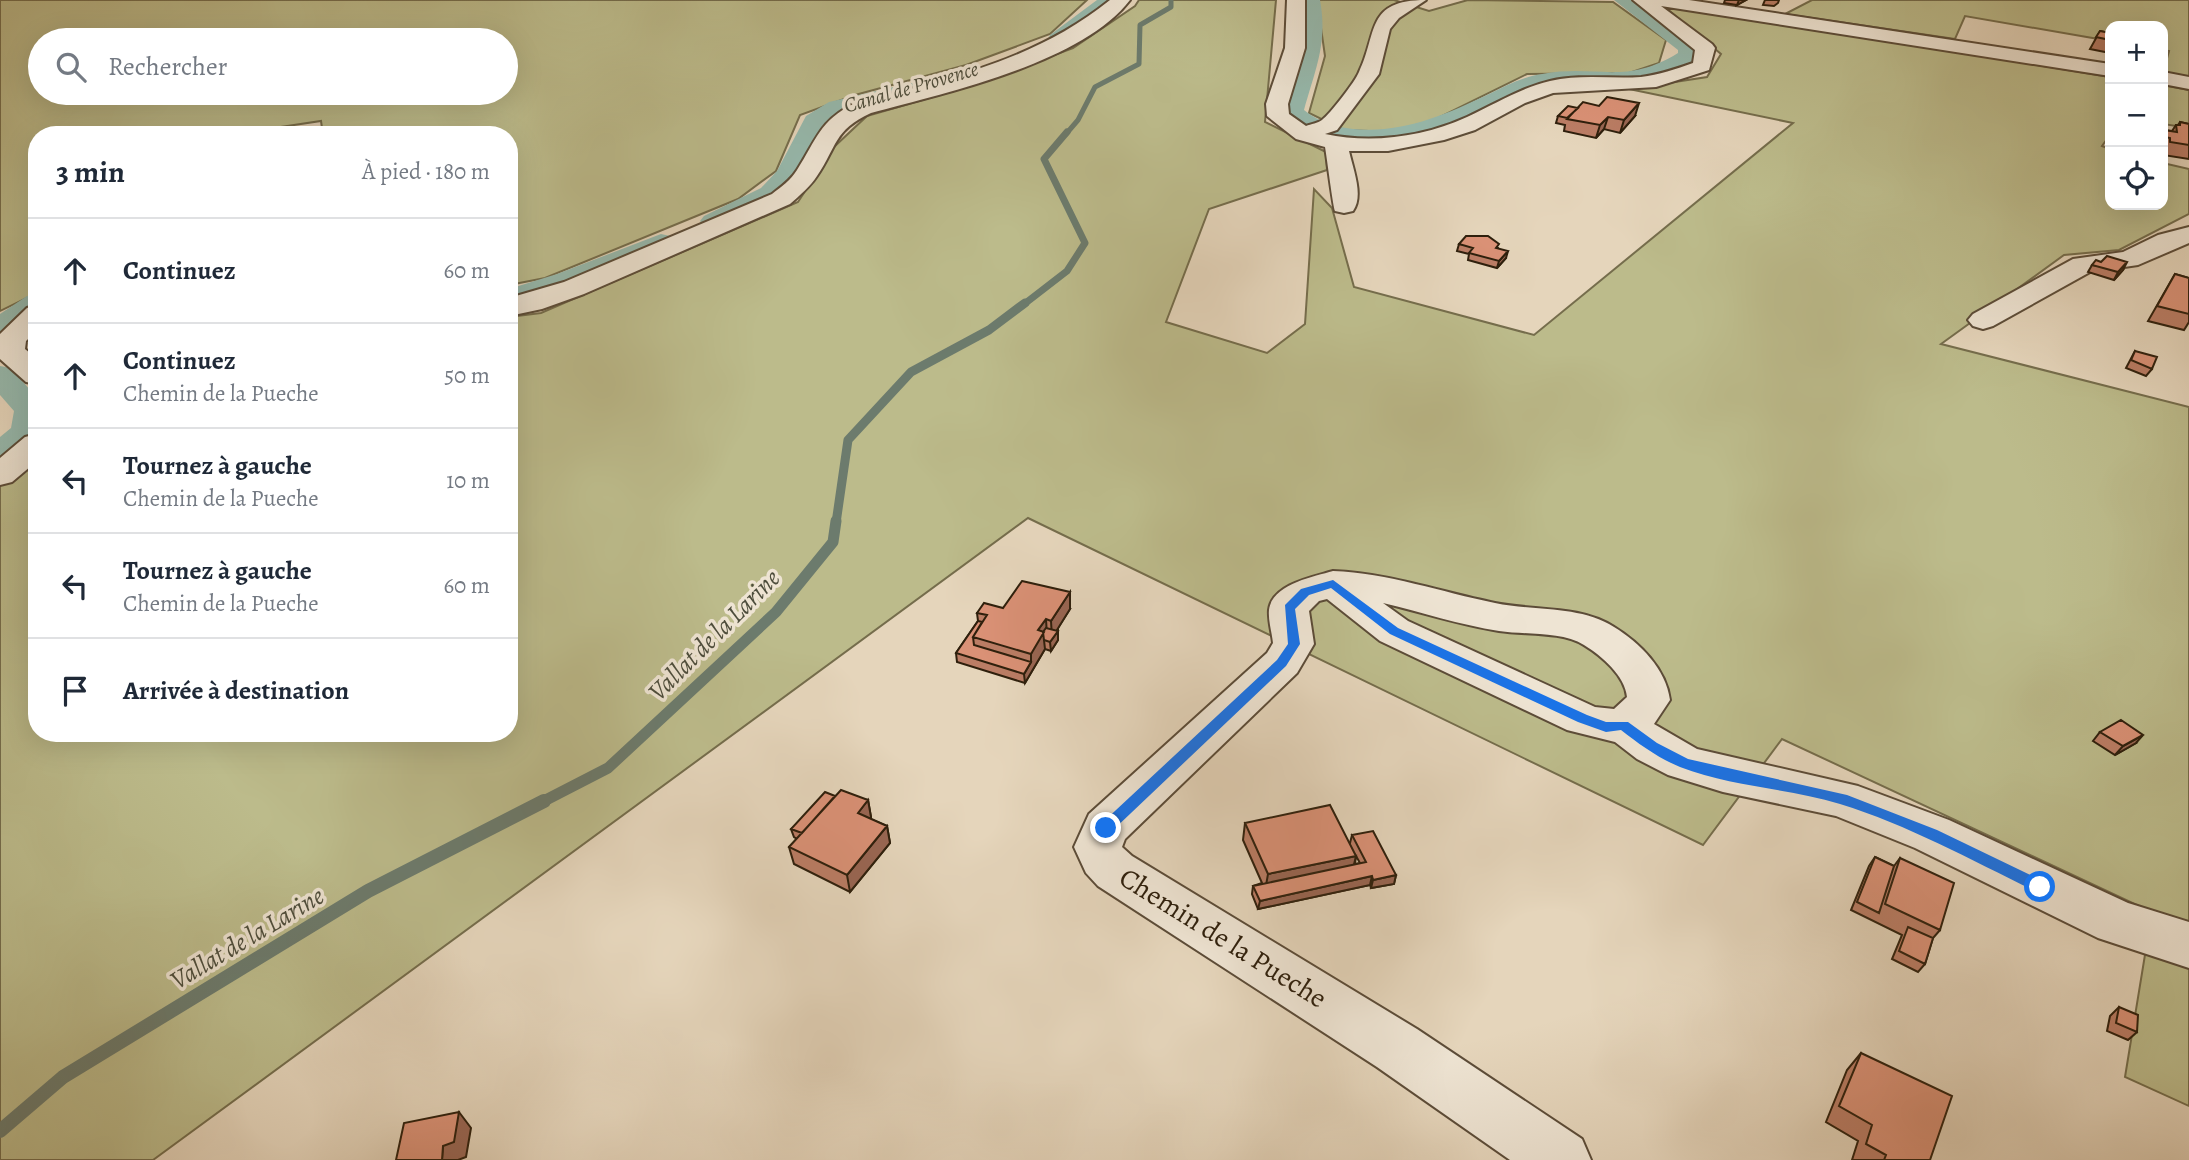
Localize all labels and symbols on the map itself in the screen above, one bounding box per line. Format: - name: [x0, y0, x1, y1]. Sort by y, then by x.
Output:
- water label: Canal de Provence: [840, 54, 982, 120]
- water label: Vallat de la Larine: [640, 561, 788, 709]
- route end: [1090, 812, 1121, 843]
- street label: Chemin de la Pueche: [1112, 859, 1334, 1017]
- route start: [2024, 871, 2055, 902]
- water label: Vallat de la Larine: [164, 878, 330, 998]

